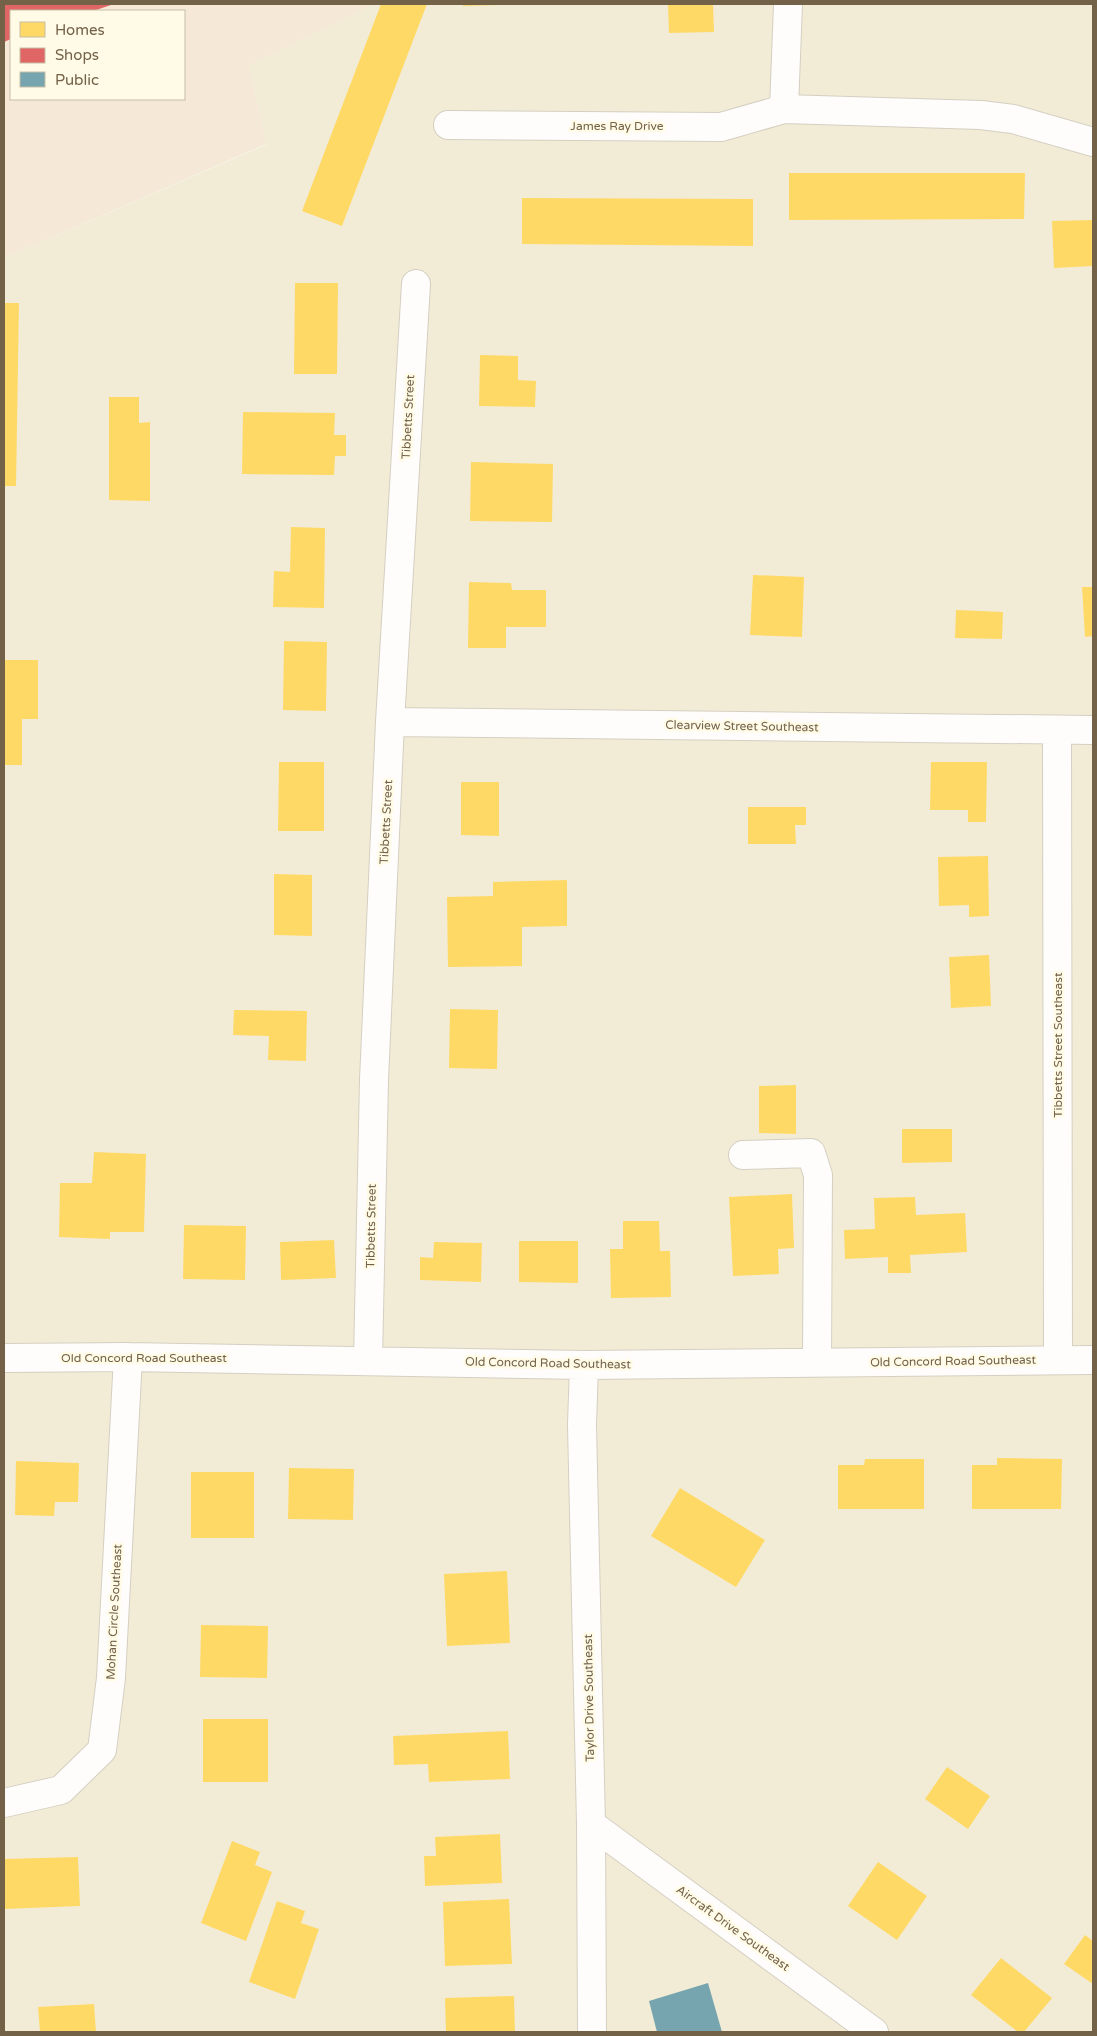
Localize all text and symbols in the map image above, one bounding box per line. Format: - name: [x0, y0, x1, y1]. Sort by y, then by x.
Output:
- legend: [10, 10, 185, 100]
- text: Homes: [55, 21, 105, 39]
- text: Shops: [55, 46, 99, 64]
- text: Public: [55, 71, 99, 89]
- street label: James Ray Drive: [570, 119, 664, 133]
- street label: Tibbetts Street: [399, 374, 417, 460]
- street label: Clearview Street Southeast: [665, 718, 819, 734]
- street label: Tibbetts Street: [377, 779, 395, 865]
- street label: Tibbetts Street Southeast: [1051, 972, 1065, 1118]
- street label: Tibbetts Street: [363, 1183, 379, 1268]
- street label: Old Concord Road Southeast: [61, 1351, 227, 1365]
- street label: Old Concord Road Southeast: [870, 1353, 1036, 1369]
- street label: Old Concord Road Southeast: [465, 1355, 631, 1371]
- street label: Mohan Circle Southeast: [103, 1543, 125, 1680]
- street label: Taylor Drive Southeast: [581, 1634, 597, 1762]
- street label: Aircraft Drive Southeast: [674, 1882, 793, 1974]

